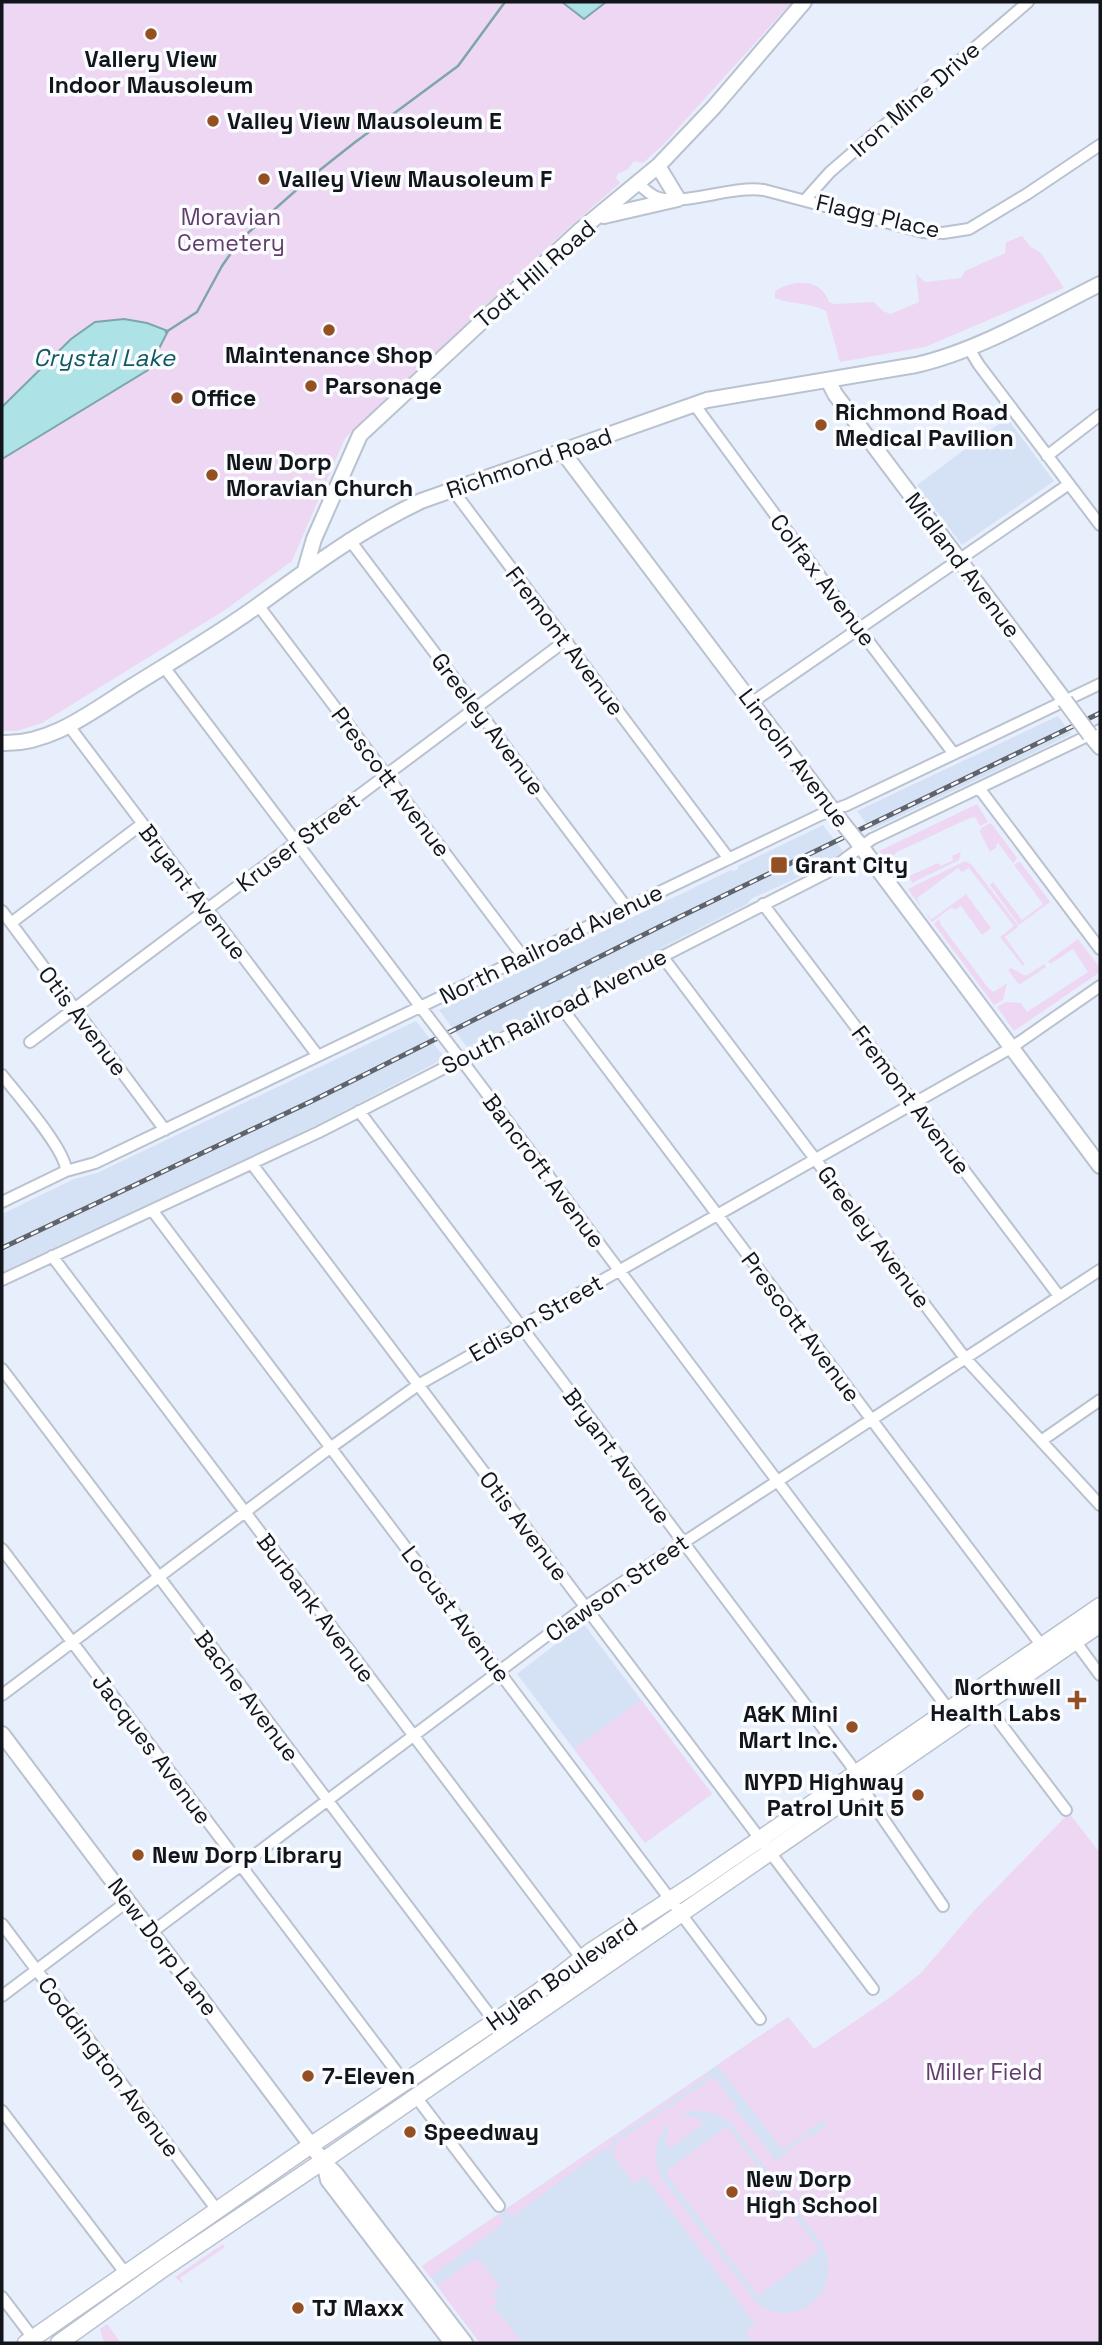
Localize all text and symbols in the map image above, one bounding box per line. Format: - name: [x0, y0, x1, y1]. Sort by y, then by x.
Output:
- marker: Vallery View Indoor Mausoleum: [143, 26, 159, 42]
- street label: Iron Mine Drive: [844, 34, 986, 164]
- place label: Vallery View Indoor Mausoleum: [49, 44, 253, 100]
- place label: Valley View Mausoleum E: [227, 106, 502, 136]
- marker: Valley View Mausoleum E: [205, 113, 221, 129]
- place label: Valley View Mausoleum F: [278, 164, 552, 194]
- marker: Valley View Mausoleum F: [256, 171, 272, 187]
- street label: Flagg Place: [813, 187, 943, 245]
- park label: Moravian Cemetery: [177, 202, 285, 258]
- street label: Todt Hill Road: [468, 213, 602, 335]
- marker: Maintenance Shop: [321, 322, 337, 338]
- place label: Maintenance Shop: [225, 340, 433, 370]
- water label: Crystal Lake: [33, 342, 176, 373]
- place label: Parsonage: [325, 371, 442, 401]
- marker: Parsonage: [303, 378, 319, 394]
- place label: Office: [191, 383, 256, 413]
- marker: Office: [169, 390, 185, 406]
- place label: Richmond Road Medical Pavilion: [835, 397, 1014, 453]
- marker: Richmond Road Medical Pavilion: [813, 417, 829, 433]
- street label: Richmond Road: [442, 421, 616, 505]
- place label: New Dorp Moravian Church: [226, 447, 413, 503]
- marker: New Dorp Moravian Church: [204, 467, 220, 483]
- street label: Midland Avenue: [898, 486, 1028, 644]
- street label: Colfax Avenue: [763, 508, 883, 652]
- street label: Fremont Avenue: [499, 560, 631, 722]
- street label: Greeley Avenue: [425, 647, 551, 801]
- street label: Lincoln Avenue: [732, 682, 856, 834]
- street label: Prescott Avenue: [325, 701, 457, 863]
- street label: Kruser Street: [230, 786, 366, 898]
- street label: Bryant Avenue: [132, 818, 254, 966]
- place label: Grant City: [795, 850, 908, 880]
- marker: Grant City: [769, 855, 789, 875]
- street label: North Railroad Avenue: [434, 877, 668, 1011]
- street label: South Railroad Avenue: [436, 941, 672, 1081]
- street label: Otis Avenue: [32, 960, 134, 1082]
- street label: Fremont Avenue: [845, 1019, 977, 1181]
- street label: Bancroft Avenue: [476, 1088, 612, 1254]
- street label: Greeley Avenue: [811, 1160, 937, 1314]
- street label: Prescott Avenue: [735, 1246, 867, 1408]
- street label: Edison Street: [464, 1268, 608, 1368]
- street label: Bryant Avenue: [556, 1382, 678, 1530]
- street label: Otis Avenue: [473, 1465, 575, 1587]
- street label: Burbank Avenue: [250, 1527, 382, 1689]
- street label: Clawson Street: [539, 1527, 695, 1649]
- street label: Locust Avenue: [395, 1540, 517, 1688]
- street label: Bache Avenue: [188, 1625, 306, 1767]
- street label: Jacques Avenue: [85, 1668, 219, 1830]
- place label: Northwell Health Labs: [930, 1672, 1061, 1728]
- marker: Northwell Health Labs: [1067, 1690, 1087, 1710]
- place label: A&K Mini Mart Inc.: [739, 1699, 838, 1755]
- marker: A&K Mini Mart Inc.: [844, 1719, 860, 1735]
- place label: NYPD Highway Patrol Unit 5: [744, 1767, 904, 1823]
- marker: NYPD Highway Patrol Unit 5: [910, 1787, 926, 1803]
- place label: New Dorp Library: [152, 1840, 342, 1870]
- marker: New Dorp Library: [130, 1847, 146, 1863]
- street label: New Dorp Lane: [101, 1872, 225, 2022]
- street label: Hylan Boulevard: [480, 1910, 644, 2038]
- street label: Coddington Avenue: [31, 1971, 187, 2163]
- park label: Miller Field: [925, 2057, 1043, 2087]
- place label: 7-Eleven: [322, 2061, 415, 2091]
- marker: 7-Eleven: [300, 2068, 316, 2084]
- place label: Speedway: [424, 2117, 539, 2147]
- marker: Speedway: [402, 2124, 418, 2140]
- place label: New Dorp High School: [746, 2164, 878, 2220]
- marker: New Dorp High School: [724, 2184, 740, 2200]
- place label: TJ Maxx: [312, 2293, 405, 2323]
- marker: TJ Maxx: [290, 2300, 306, 2316]

